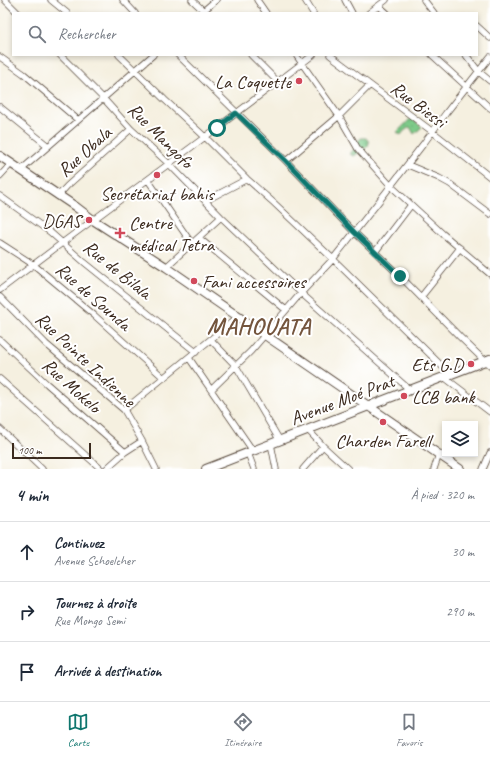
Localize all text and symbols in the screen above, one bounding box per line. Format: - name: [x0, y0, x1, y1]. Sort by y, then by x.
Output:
- search box: [12, 12, 478, 56]
- icon: search: [26, 23, 48, 45]
- text: Rechercher: [58, 25, 116, 44]
- place label: La Coquette: [215, 70, 293, 94]
- marker: La Coquette: [294, 76, 304, 86]
- street label: Rue Biessi: [386, 76, 453, 135]
- street label: Rue Mangofo: [122, 98, 200, 175]
- route start: [208, 119, 226, 137]
- street label: Rue Obala: [53, 120, 118, 182]
- marker: Secrétariat bahis: [152, 170, 162, 180]
- place label: Secrétariat bahis: [100, 182, 215, 206]
- place label: DGAS: [42, 209, 84, 233]
- place label: Centre médical Tetra: [129, 211, 216, 257]
- marker: DGAS: [84, 215, 94, 225]
- marker: Centre médical Tetra: [114, 227, 126, 239]
- street label: Rue de Bilala: [78, 235, 158, 306]
- street label: Rue de Sounda: [51, 257, 138, 338]
- route end: [391, 267, 409, 285]
- place label: Fani accessoires: [202, 270, 308, 294]
- marker: Fani accessoires: [189, 276, 199, 286]
- street label: Rue Pointe Indienne: [30, 307, 142, 414]
- district label: MAHOUATA: [207, 312, 312, 341]
- street label: Rue Mokelo: [37, 353, 107, 420]
- place label: Ets G.D: [412, 353, 465, 377]
- marker: Ets G.D: [466, 359, 476, 369]
- street label: Avenue Moé Prat: [287, 368, 399, 431]
- place label: LCB bank: [412, 385, 477, 409]
- marker: LCB bank: [399, 391, 409, 401]
- marker: Charden Farell: [378, 417, 388, 427]
- map controls: [442, 421, 478, 457]
- button: layers: [442, 421, 478, 457]
- place label: Charden Farell: [335, 429, 434, 453]
- scale bar: [12, 441, 91, 460]
- text: 100 m: [18, 443, 42, 457]
- text: 4 min: [16, 485, 49, 506]
- text: À pied · 320 m: [411, 487, 474, 503]
- text: Continuez: [54, 534, 104, 553]
- icon: ahead: [16, 541, 38, 563]
- text: 30 m: [452, 544, 474, 560]
- text: Avenue Schoelcher: [54, 553, 135, 569]
- text: Tournez à droite: [54, 594, 136, 613]
- icon: right: [16, 601, 38, 623]
- text: 290 m: [446, 604, 474, 620]
- text: Rue Mongo Semi: [54, 613, 125, 629]
- icon: arrive: [16, 661, 38, 683]
- text: Arrivée à destination: [54, 662, 162, 681]
- tab: Carte: [67, 711, 89, 749]
- tab: Itinéraire: [224, 711, 261, 749]
- tab: Favoris: [396, 711, 423, 749]

